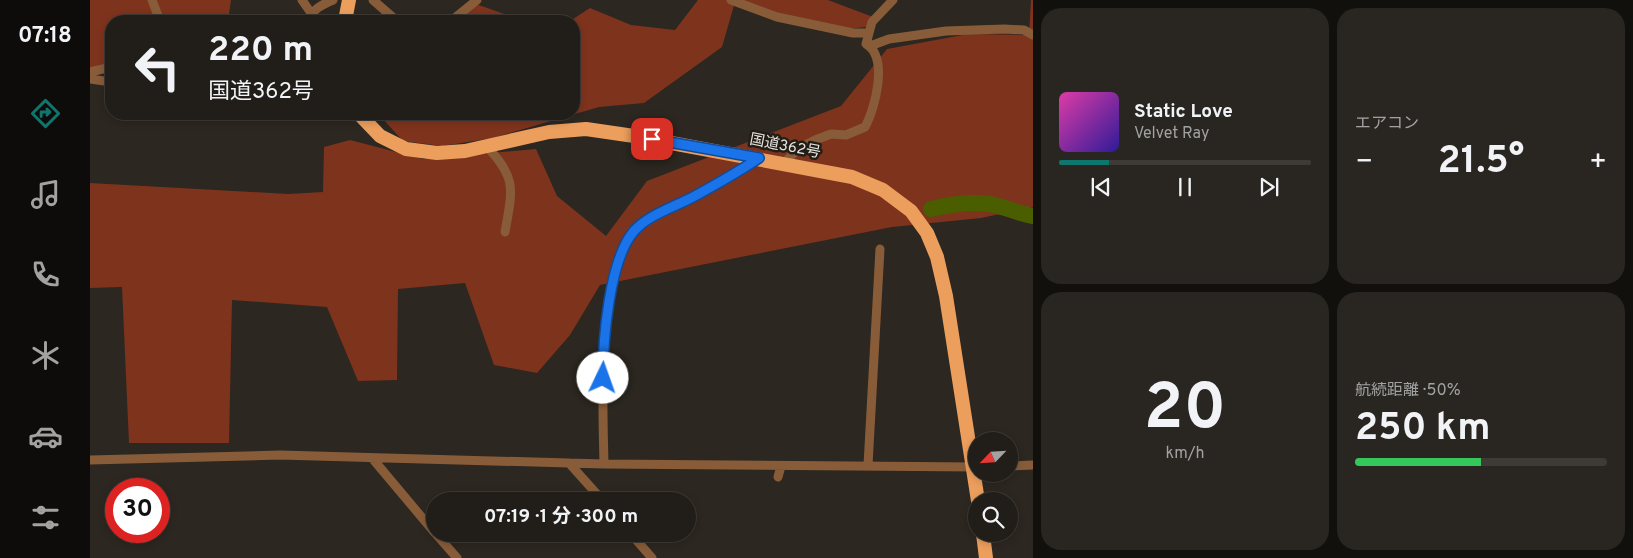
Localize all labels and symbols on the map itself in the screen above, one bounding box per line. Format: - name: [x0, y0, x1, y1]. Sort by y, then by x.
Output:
- pin: [631, 118, 673, 160]
- street label: 国道362号: [748, 131, 822, 163]
- position arrow: [576, 351, 628, 403]
- north arrow: [968, 432, 1018, 482]
- speed limit sign: 30: [105, 478, 170, 543]

